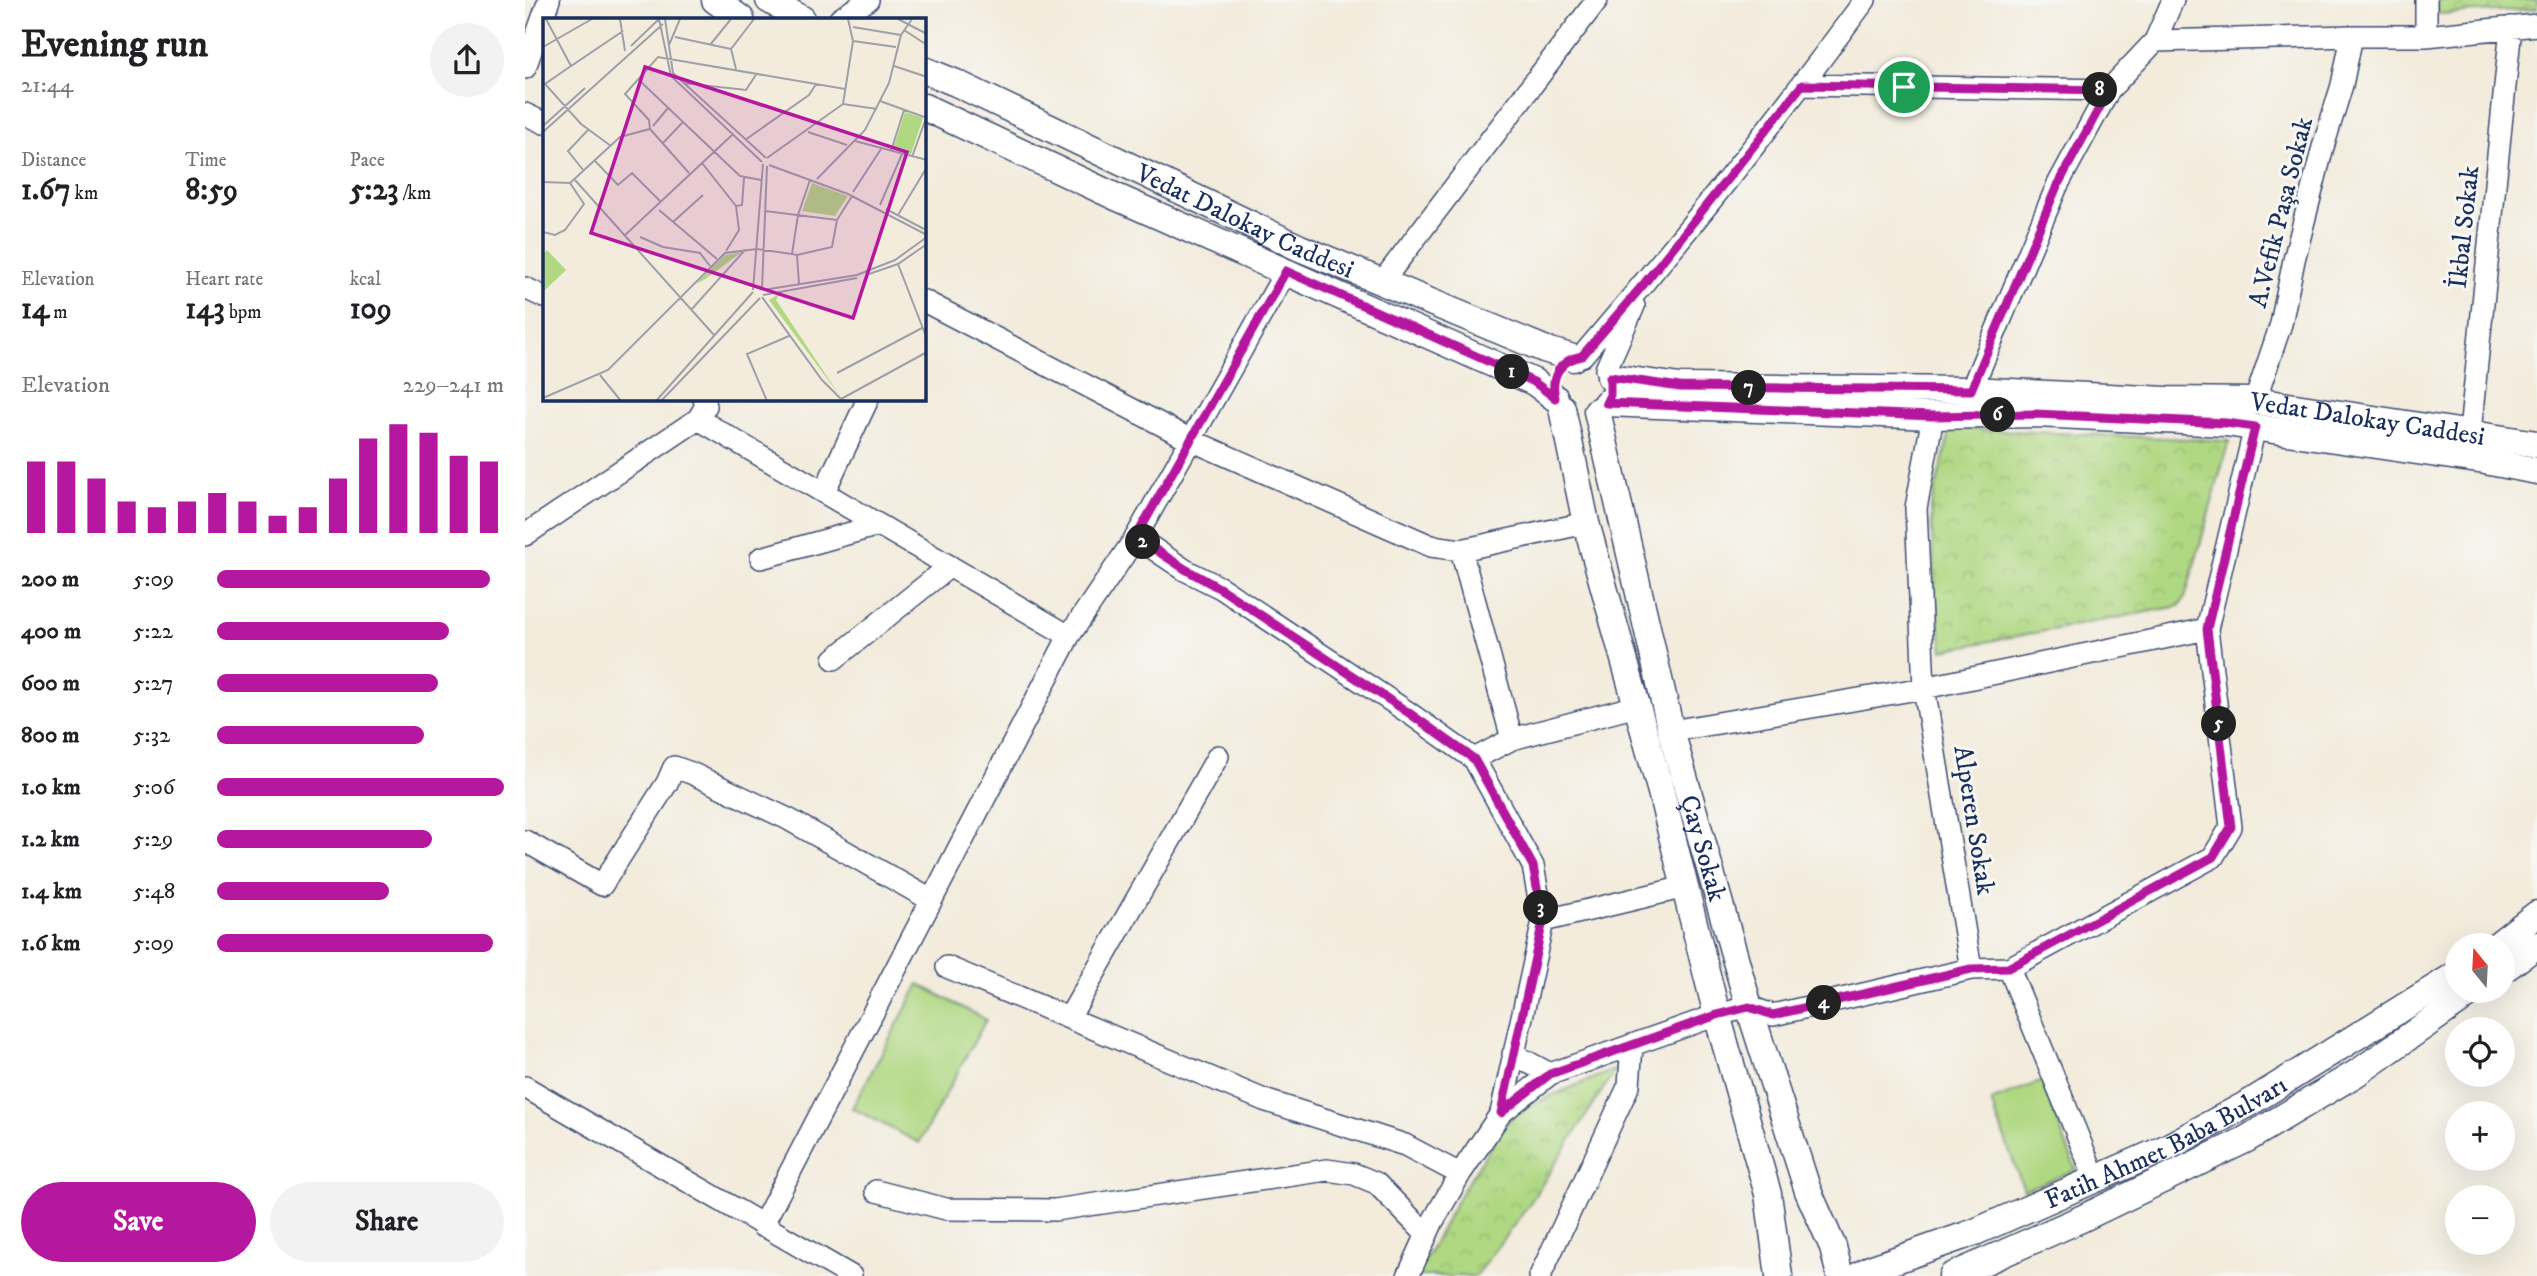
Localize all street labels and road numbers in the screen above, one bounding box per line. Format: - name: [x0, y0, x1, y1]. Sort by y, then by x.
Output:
- street label: A.Vefik Paşa Sokak: [2242, 113, 2321, 311]
- street label: Vedat Dalokay Caddesi: [1130, 156, 1359, 287]
- street label: İkbal Sokak: [2441, 164, 2487, 290]
- street label: Vedat Dalokay Caddesi: [2247, 385, 2487, 454]
- street label: Alperen Sokak: [1945, 743, 2002, 897]
- street label: Çay Sokak: [1672, 791, 1733, 906]
- street label: Fatih Ahmet Baba Bulvarı: [2040, 1069, 2293, 1217]

